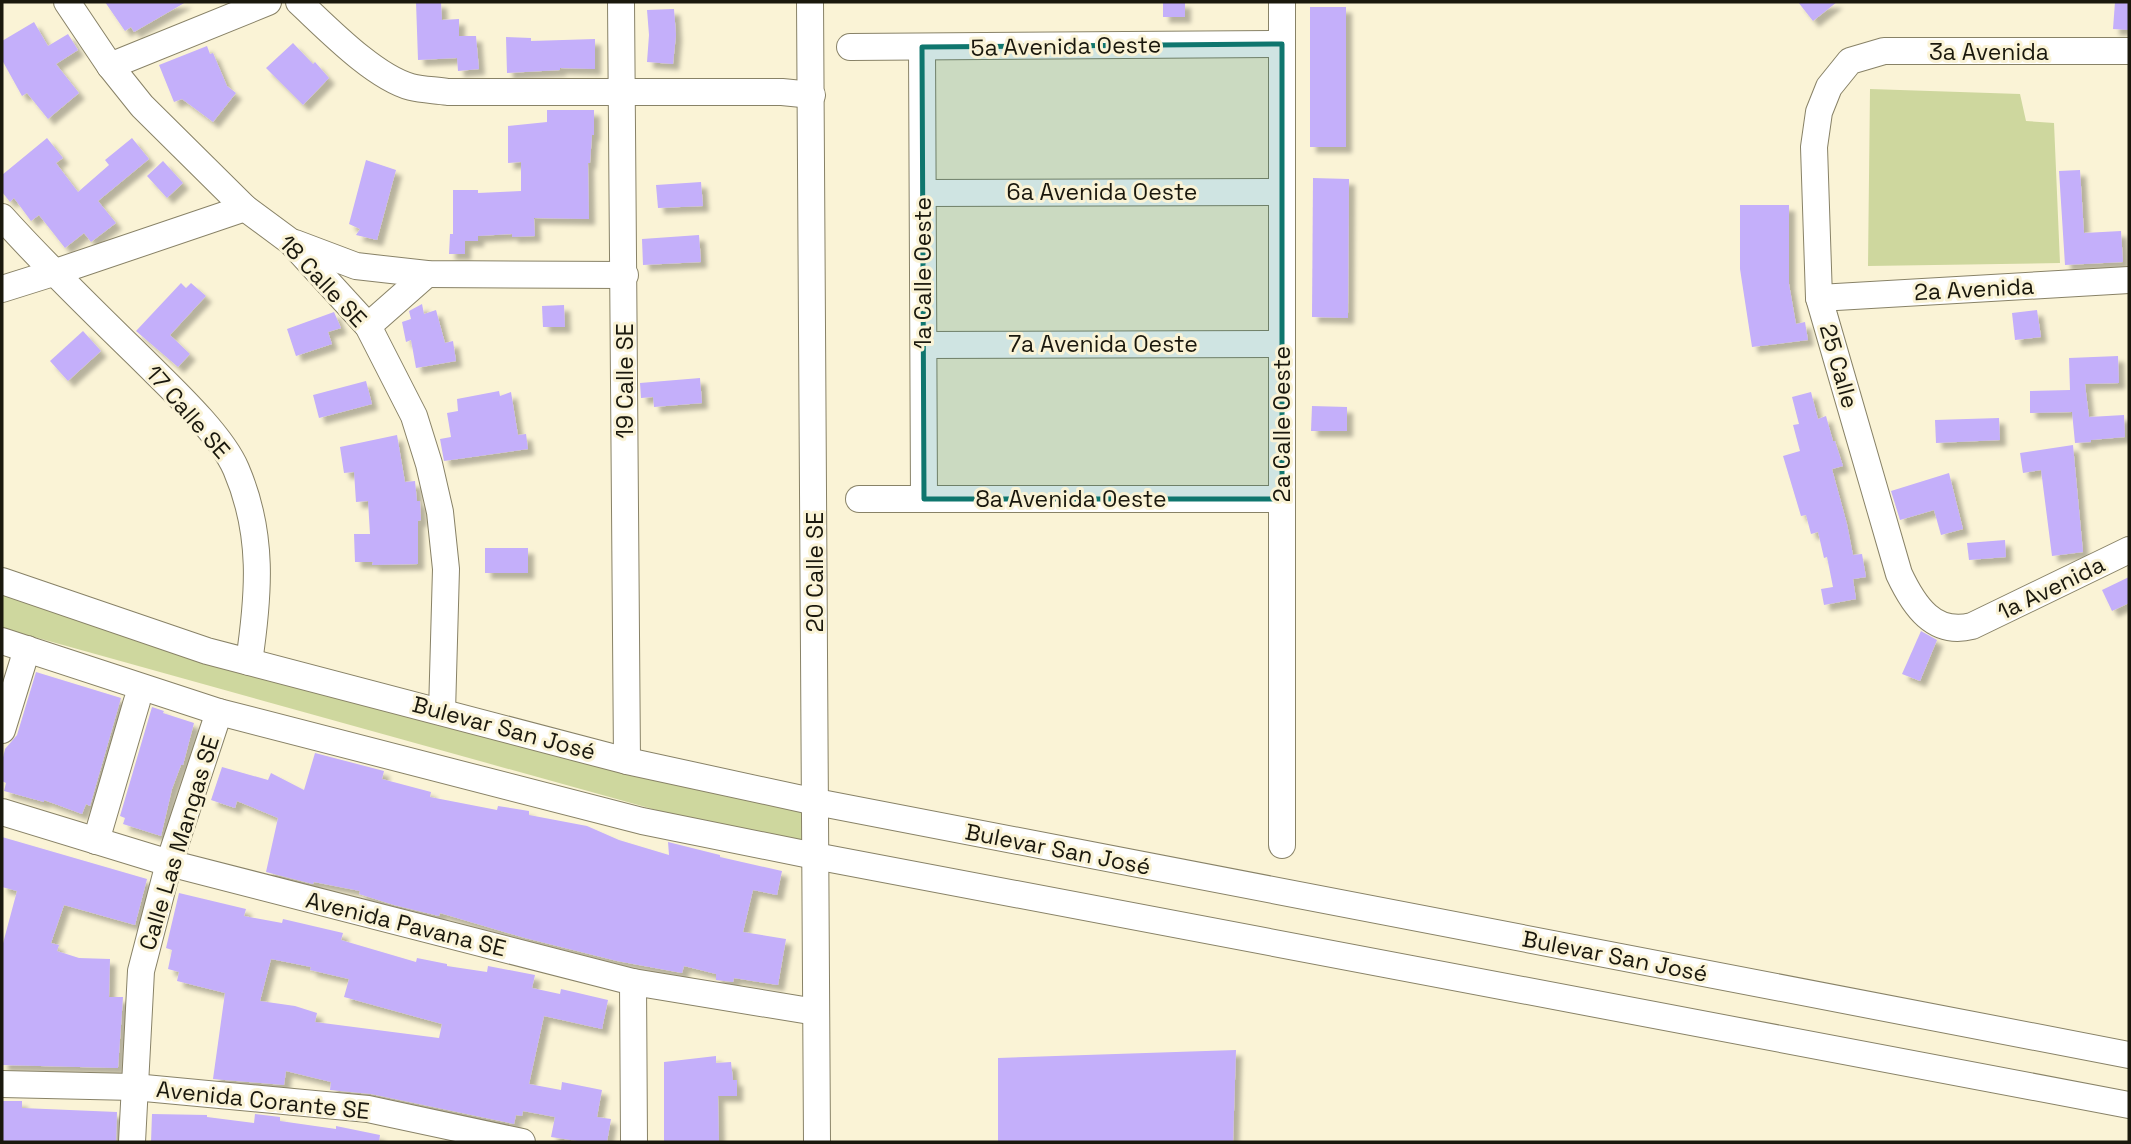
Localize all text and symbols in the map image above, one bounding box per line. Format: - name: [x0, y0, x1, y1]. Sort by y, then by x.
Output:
- street label: 5a Avenida Oeste: [970, 29, 1162, 63]
- street label: 3a Avenida: [1929, 37, 2049, 67]
- street label: 6a Avenida Oeste: [1007, 177, 1197, 207]
- street label: 1a Calle Oeste: [908, 197, 938, 349]
- street label: 18 Calle SE: [273, 228, 373, 334]
- street label: 2a Avenida: [1913, 271, 2035, 307]
- street label: 25 Calle: [1813, 320, 1865, 412]
- street label: 19 Calle SE: [610, 323, 640, 439]
- street label: 7a Avenida Oeste: [1008, 329, 1198, 359]
- street label: 2a Calle Oeste: [1267, 346, 1297, 502]
- street label: 17 Calle SE: [139, 359, 237, 465]
- street label: 8a Avenida Oeste: [975, 484, 1167, 514]
- street label: 20 Calle SE: [800, 512, 830, 632]
- street label: 1a Avenida: [1992, 549, 2110, 627]
- street label: Bulevar San José: [409, 689, 599, 767]
- street label: Calle Las Mangas SE: [132, 732, 226, 954]
- street label: Bulevar San José: [963, 816, 1153, 882]
- street label: Avenida Pavana SE: [303, 885, 509, 963]
- street label: Bulevar San José: [1520, 923, 1710, 989]
- street label: Avenida Corante SE: [155, 1074, 371, 1126]

